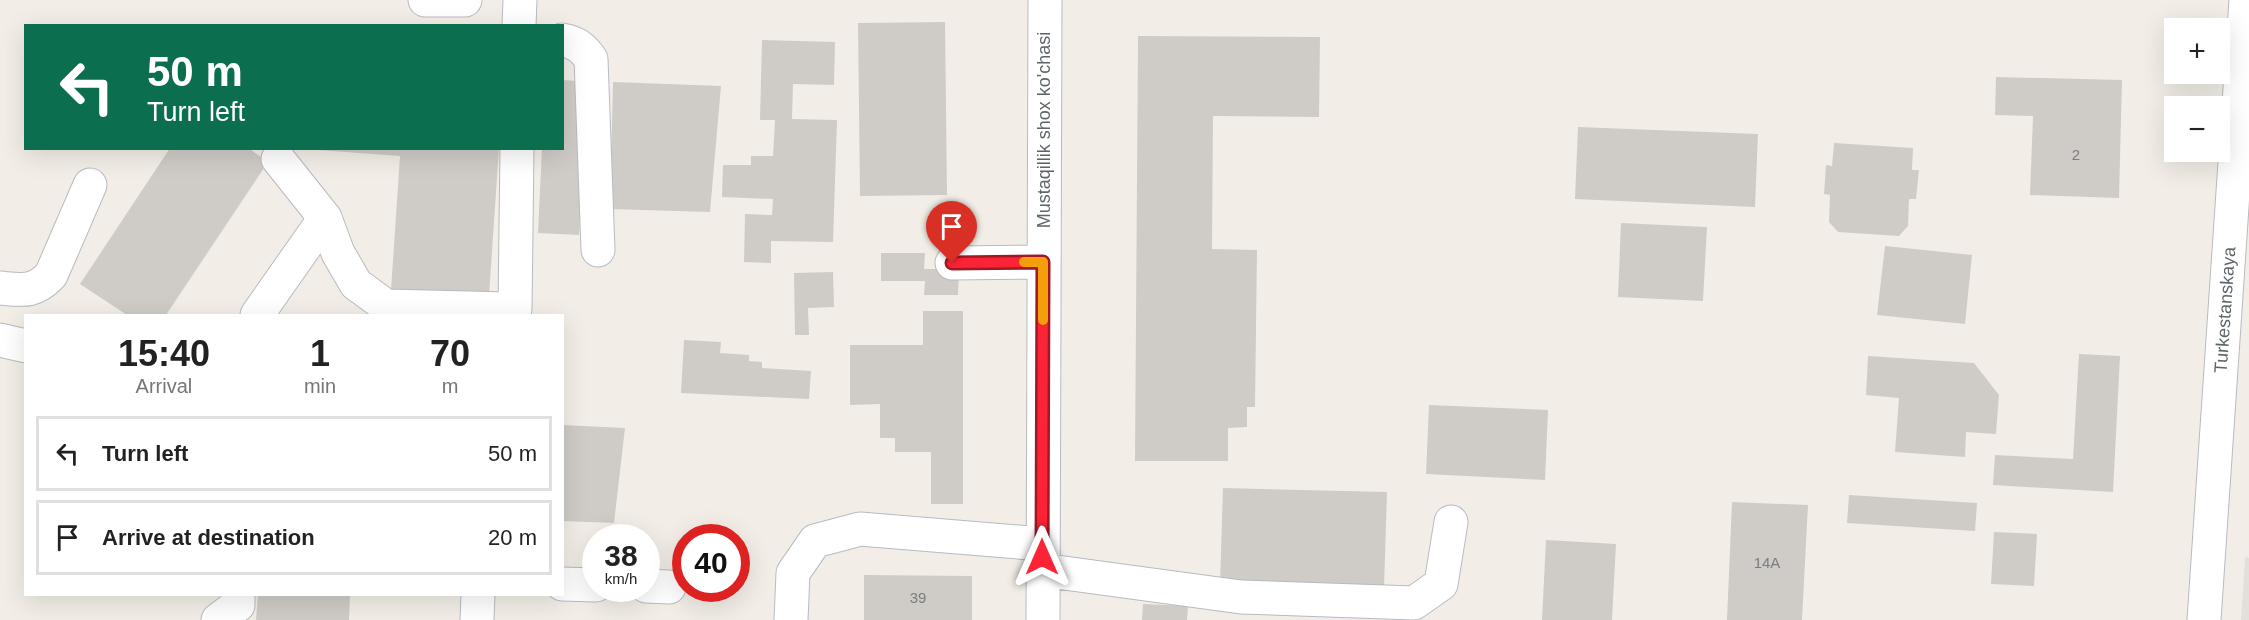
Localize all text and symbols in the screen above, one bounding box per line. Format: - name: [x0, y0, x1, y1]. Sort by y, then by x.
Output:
- map controls: [2164, 18, 2230, 162]
- button: +: [2164, 18, 2230, 84]
- street label: Mustaqillik shox ko'chasi: [1034, 32, 1054, 228]
- icon: left: [48, 48, 126, 126]
- text: 50 m: [147, 48, 243, 95]
- button: −: [2164, 96, 2230, 162]
- text: Turn left: [147, 97, 245, 127]
- house number: 2: [2072, 146, 2080, 163]
- pin: [926, 201, 977, 263]
- icon: arrive: [935, 210, 968, 243]
- street label: Turkestanskaya: [2211, 245, 2239, 374]
- text: 15:40: [118, 333, 210, 374]
- text: 1: [310, 333, 330, 374]
- text: 70: [430, 333, 470, 374]
- text: Arrival: [136, 375, 192, 397]
- text: min: [304, 375, 336, 397]
- text: m: [442, 375, 458, 397]
- icon: left: [51, 437, 84, 470]
- text: Turn left: [102, 441, 188, 466]
- text: 50 m: [488, 441, 537, 466]
- icon: arrive: [51, 521, 84, 554]
- speed limit sign: 40: [672, 524, 750, 602]
- text: Arrive at destination: [102, 525, 315, 550]
- text: 20 m: [488, 525, 537, 550]
- position arrow: [1010, 525, 1074, 589]
- text: 38: [604, 539, 638, 572]
- house number: 14А: [1754, 554, 1780, 571]
- text: km/h: [605, 570, 637, 587]
- house number: 39: [910, 589, 926, 606]

